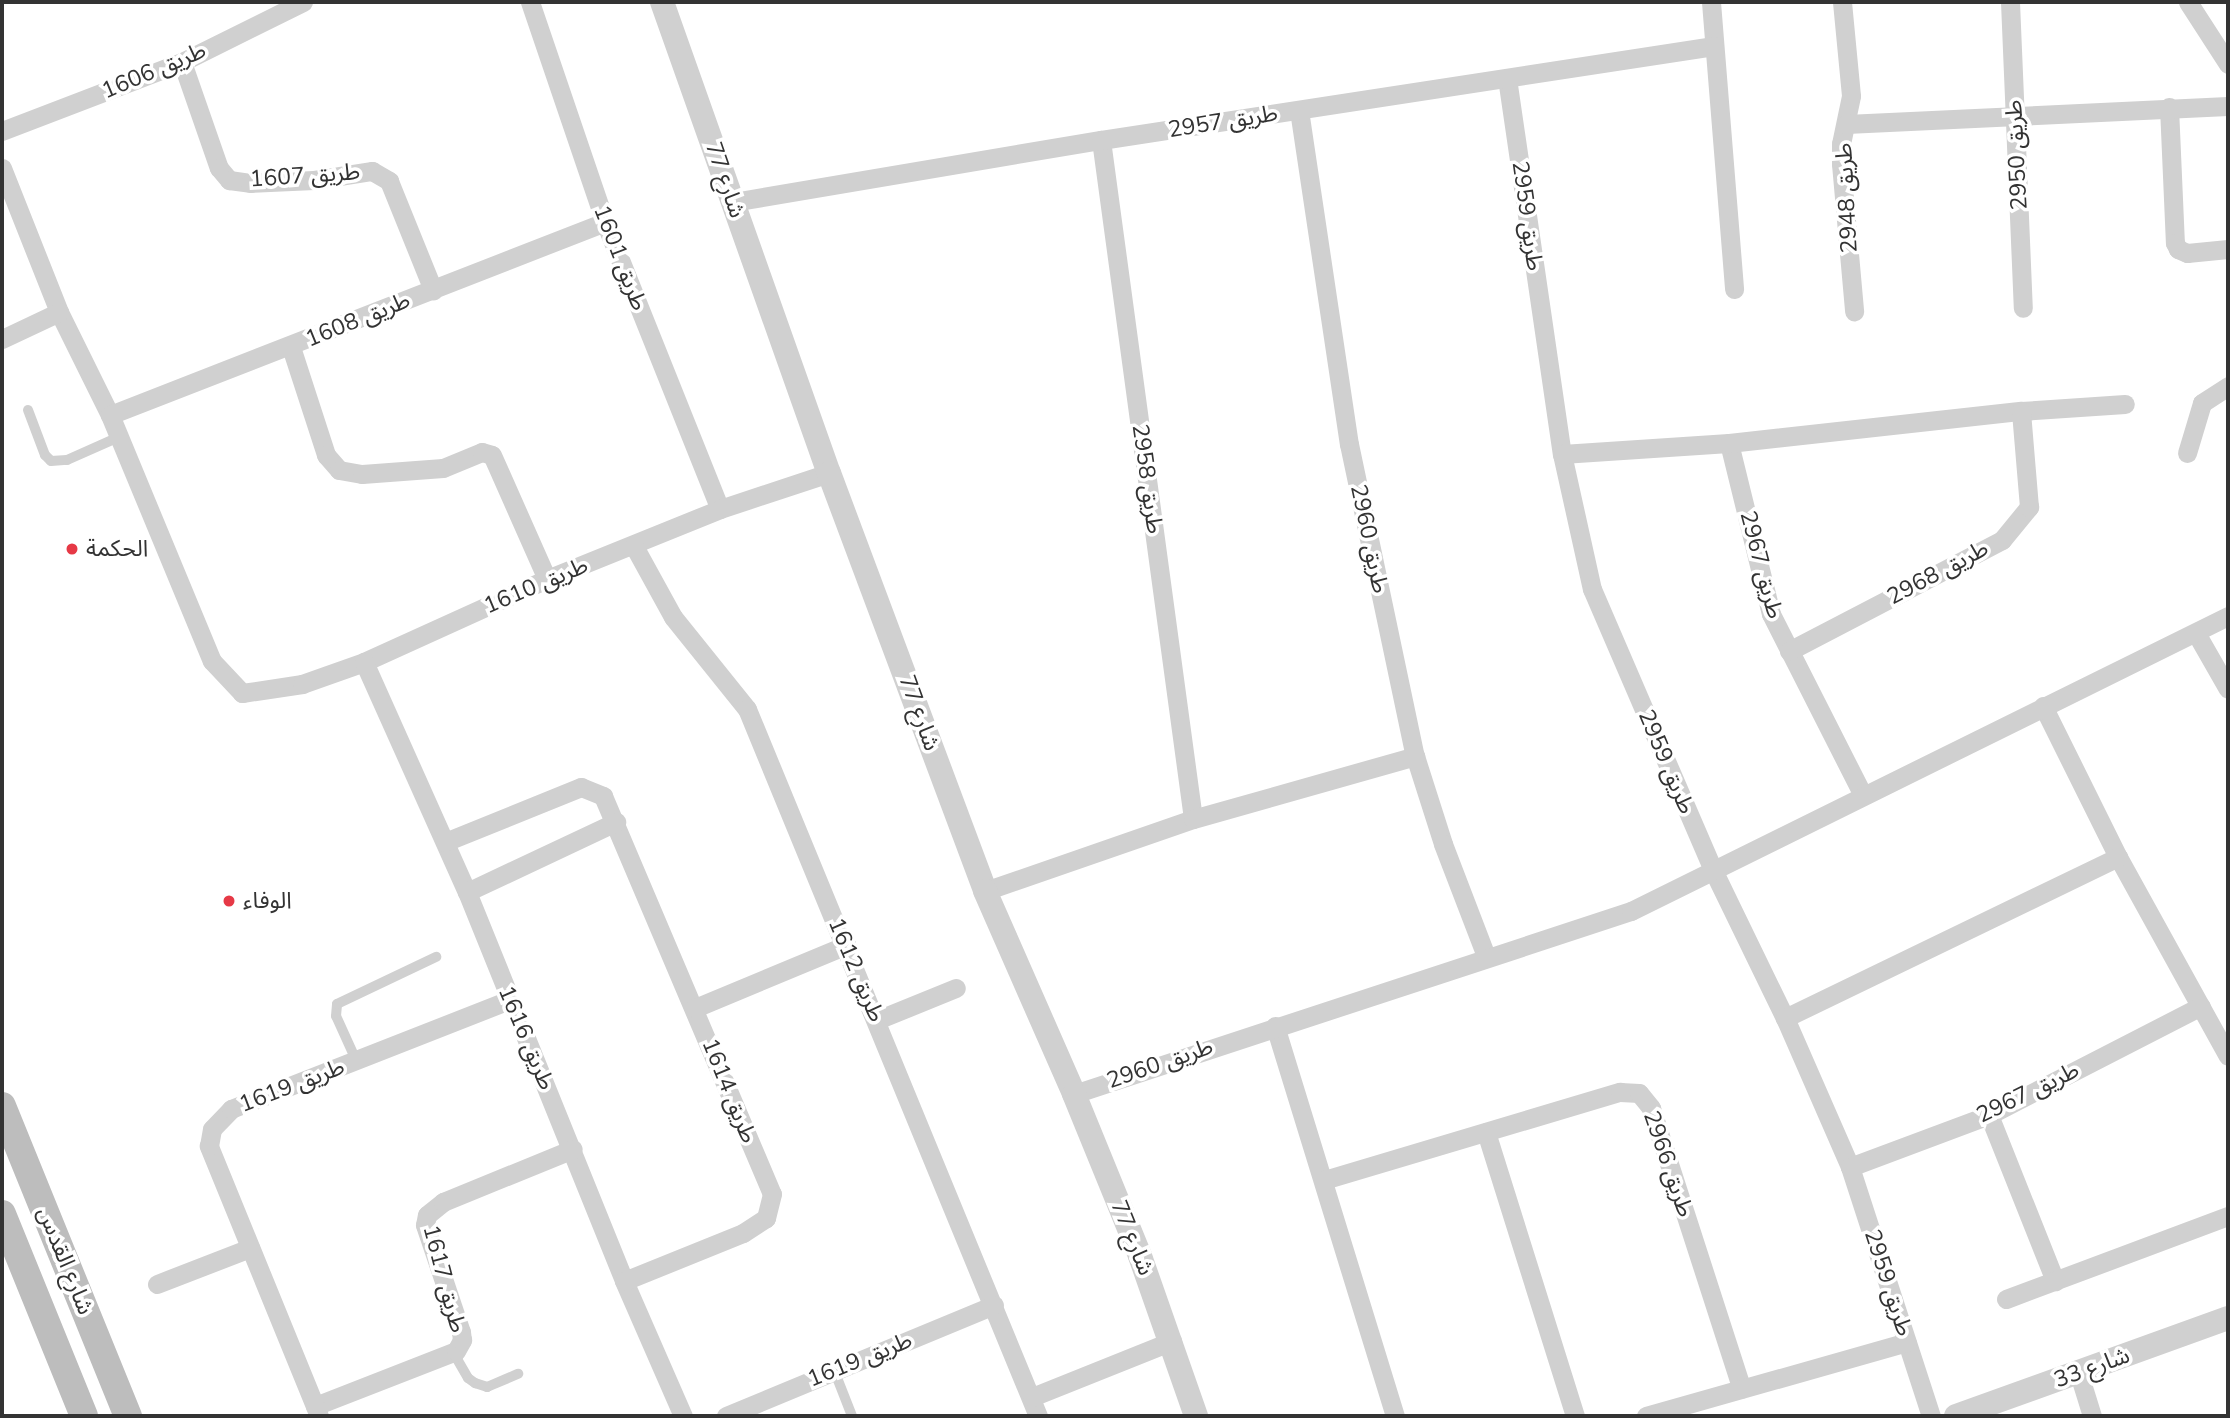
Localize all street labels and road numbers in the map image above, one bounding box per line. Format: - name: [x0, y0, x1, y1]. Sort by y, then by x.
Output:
- street label: طريق 1606: [98, 37, 210, 105]
- street label: طريق 2950: [2000, 99, 2034, 211]
- street label: طريق 2957: [1166, 100, 1280, 144]
- street label: شارع 77: [699, 138, 751, 222]
- street label: طريق 2948: [1830, 142, 1864, 254]
- street label: طريق 1607: [249, 158, 361, 194]
- street label: طريق 2959: [1506, 159, 1548, 273]
- street label: طريق 1601: [587, 201, 653, 315]
- street label: طريق 1608: [302, 286, 414, 354]
- street label: طريق 2958: [1126, 422, 1168, 536]
- street label: طريق 2960: [1344, 482, 1394, 596]
- street label: طريق 2967: [1733, 508, 1789, 622]
- street label: طريق 2968: [1883, 535, 1993, 611]
- street label: طريق 1610: [480, 552, 592, 620]
- street label: شارع 77: [893, 671, 945, 755]
- street label: طريق 2959: [1632, 706, 1700, 818]
- street label: طريق 1612: [822, 914, 890, 1026]
- street label: طريق 1616: [492, 982, 560, 1094]
- street label: طريق 2960: [1103, 1033, 1217, 1095]
- street label: طريق 1614: [695, 1035, 763, 1147]
- street label: طريق 1619: [235, 1053, 349, 1119]
- street label: طريق 2967: [1972, 1056, 2084, 1130]
- street label: طريق 2966: [1637, 1107, 1699, 1221]
- street label: شارع 77: [1105, 1197, 1159, 1279]
- street label: شارع القدس: [31, 1203, 99, 1319]
- street label: طريق 1617: [416, 1222, 472, 1336]
- street label: طريق 2959: [1858, 1226, 1918, 1340]
- street label: طريق 1619: [804, 1326, 916, 1394]
- street label: شارع 33: [2050, 1342, 2134, 1394]

